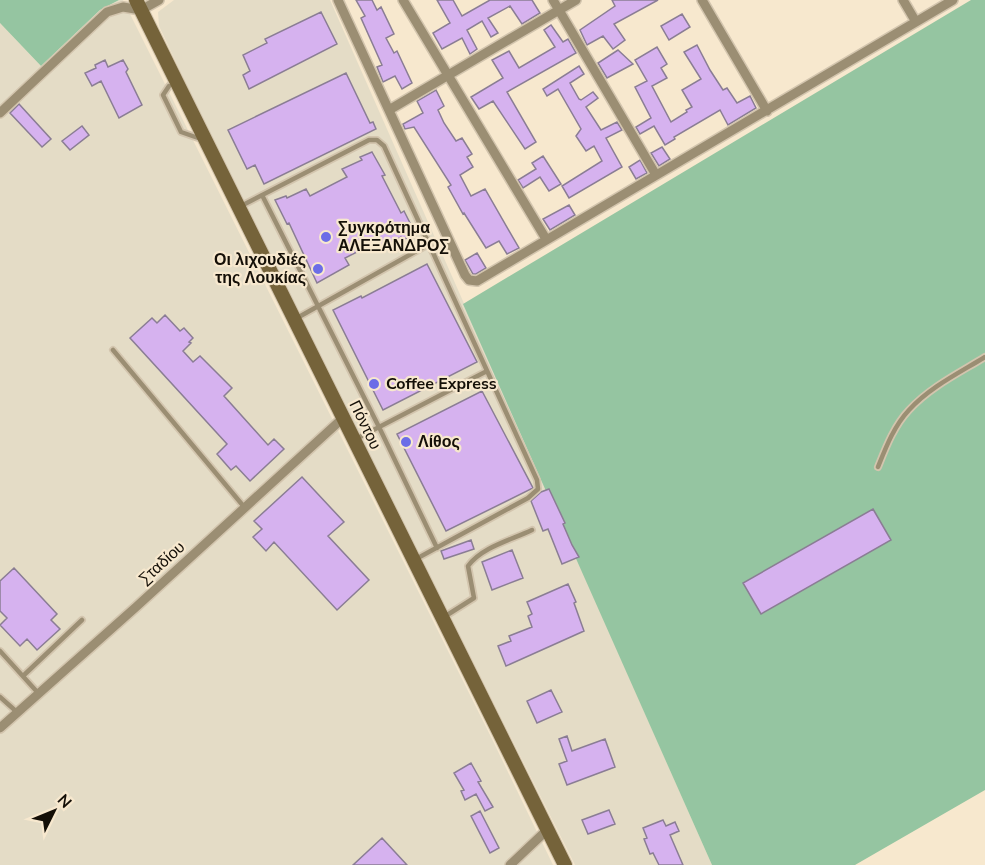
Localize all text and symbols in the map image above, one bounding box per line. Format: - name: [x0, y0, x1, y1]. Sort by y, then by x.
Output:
- place label: Συγκρότημα ΑΛΕΞΑΝΔΡΟΣ: [338, 217, 449, 257]
- marker: Συγκρότημα ΑΛΕΞΑΝΔΡΟΣ: [319, 230, 333, 244]
- place label: Οι λιχουδιές της Λουκίας: [214, 249, 306, 289]
- marker: Οι λιχουδιές της Λουκίας: [311, 262, 325, 276]
- place label: Coffee Express: [386, 373, 497, 395]
- marker: Coffee Express: [367, 377, 381, 391]
- street label: Πόντου: [344, 397, 386, 453]
- place label: Λίθος: [418, 431, 460, 453]
- marker: Λίθος: [399, 435, 413, 449]
- street label: Σταδίου: [134, 536, 190, 590]
- north arrow: [24, 781, 84, 841]
- text: N: [52, 790, 76, 813]

